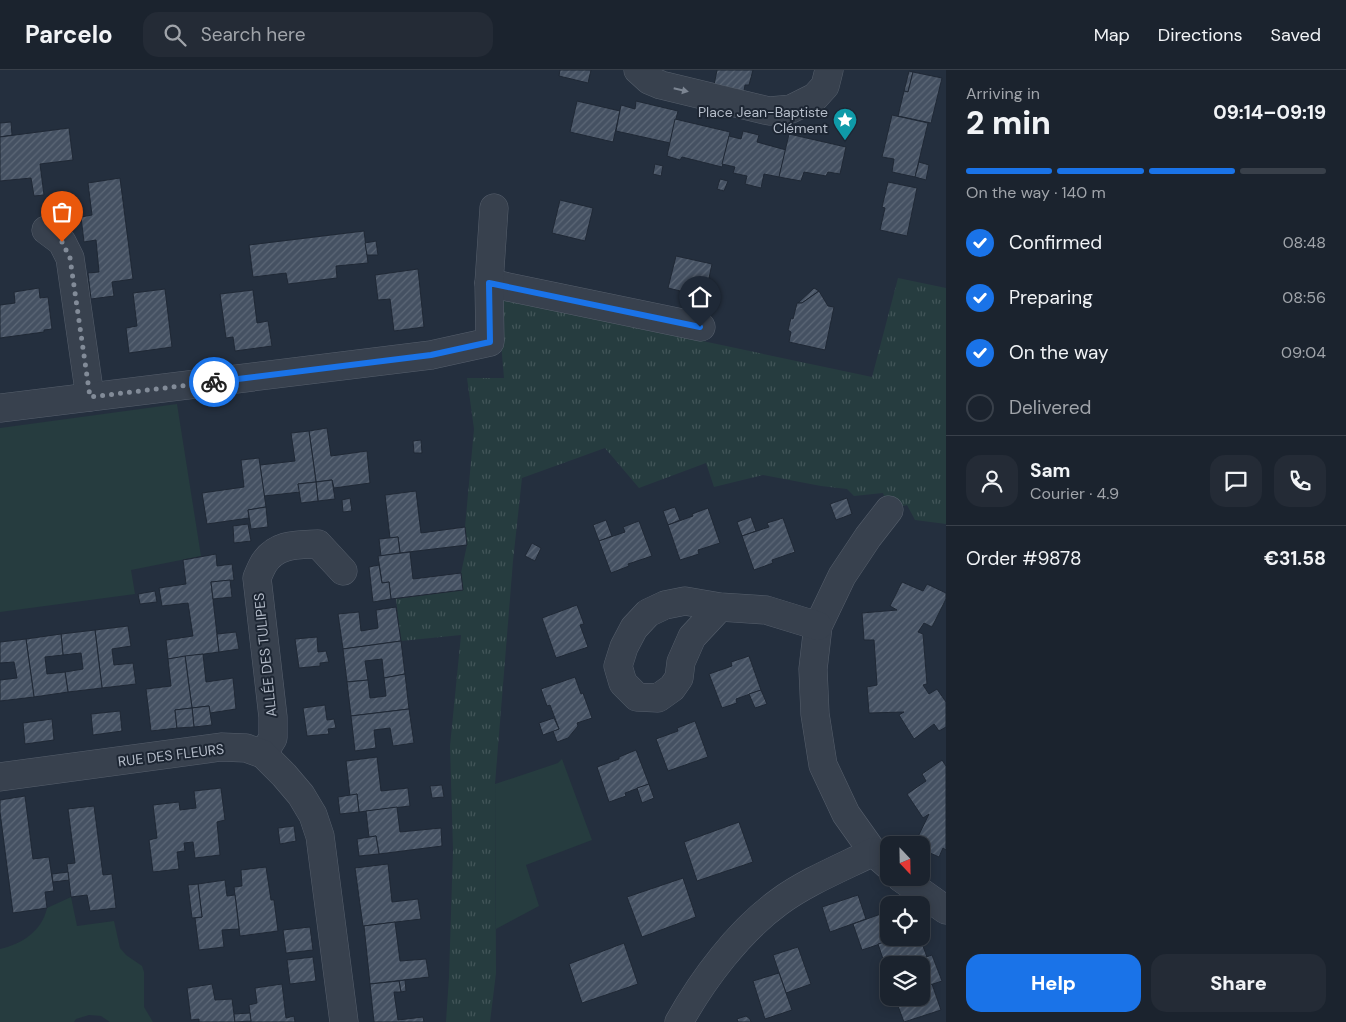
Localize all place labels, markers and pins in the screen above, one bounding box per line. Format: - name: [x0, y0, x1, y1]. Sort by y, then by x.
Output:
- place label: Place Jean-Baptiste Clément: [698, 103, 828, 137]
- place icon: Place Jean-Baptiste Clément: [832, 107, 858, 141]
- pin: [41, 191, 83, 242]
- pin: [679, 276, 721, 327]

